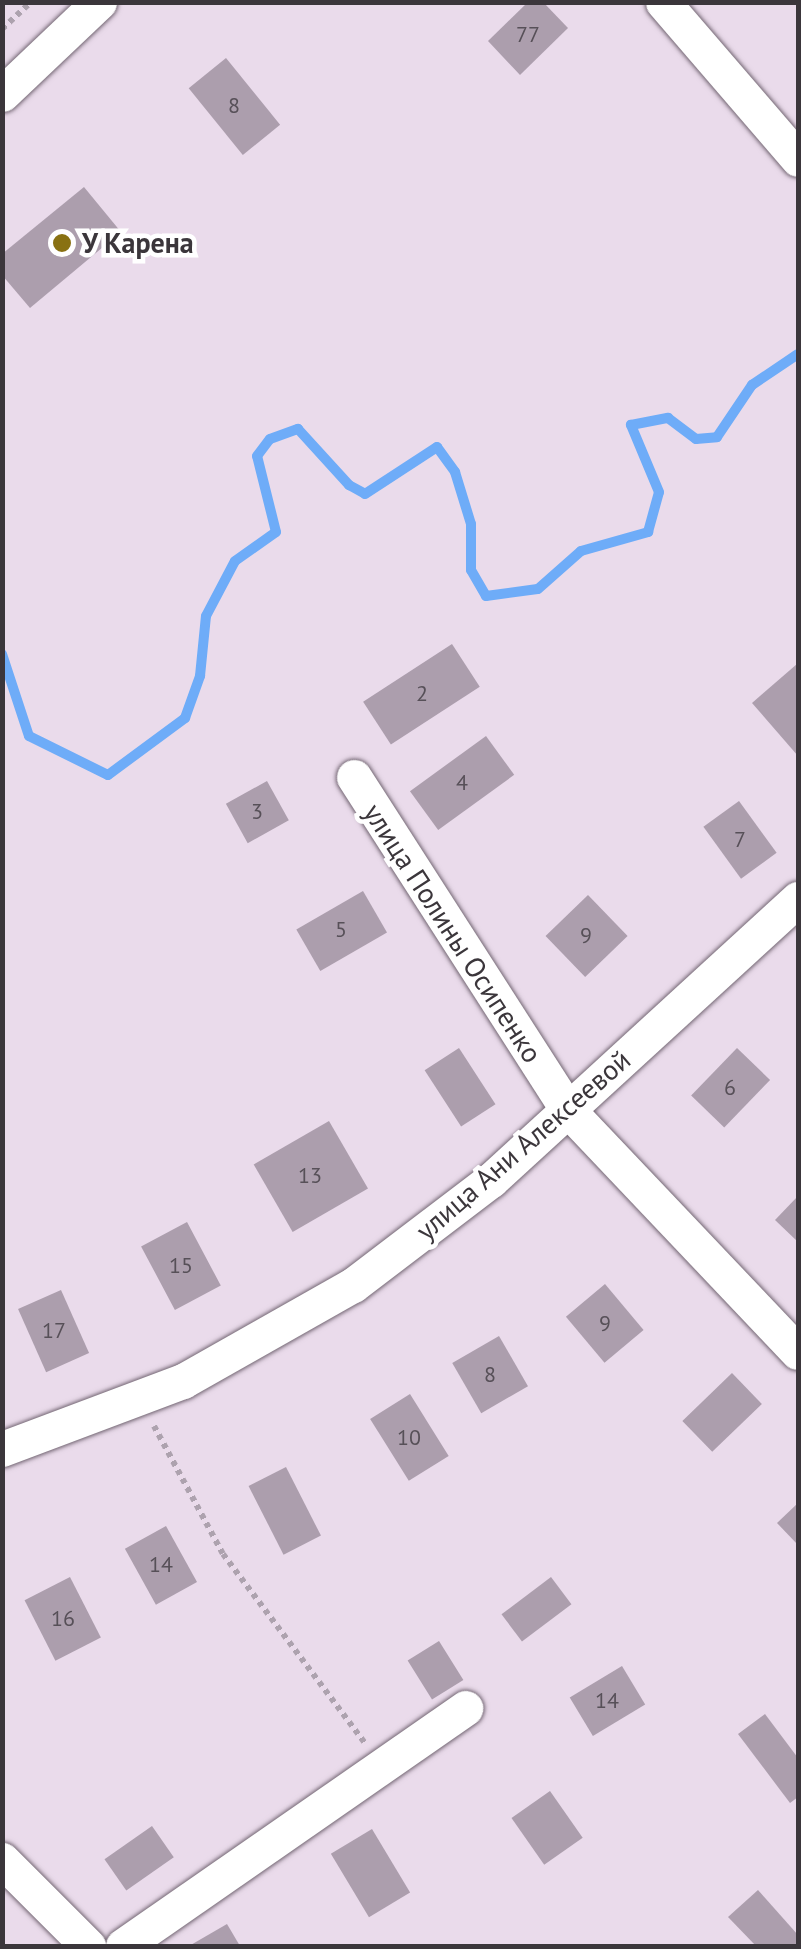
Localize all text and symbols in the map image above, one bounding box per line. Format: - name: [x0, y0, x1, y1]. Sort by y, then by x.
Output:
- house number: 77: [516, 22, 540, 48]
- house number: 8: [228, 93, 240, 119]
- place label: У Карена: [82, 226, 195, 260]
- marker: У Карена: [51, 232, 73, 254]
- house number: 2: [416, 681, 428, 707]
- house number: 4: [456, 770, 468, 796]
- street label: улица Полины Осипенко: [357, 797, 549, 1069]
- house number: 3: [251, 799, 263, 825]
- house number: 7: [734, 827, 746, 853]
- house number: 5: [335, 917, 347, 943]
- house number: 9: [580, 923, 592, 949]
- street label: улица Ани Алексеевой: [408, 1042, 638, 1248]
- house number: 6: [724, 1075, 736, 1101]
- house number: 13: [298, 1163, 322, 1189]
- house number: 15: [169, 1253, 193, 1279]
- house number: 9: [599, 1311, 611, 1337]
- house number: 17: [42, 1318, 66, 1344]
- house number: 8: [484, 1362, 496, 1388]
- house number: 10: [397, 1425, 421, 1451]
- house number: 14: [149, 1552, 173, 1578]
- house number: 16: [51, 1606, 75, 1632]
- house number: 14: [595, 1688, 619, 1714]

